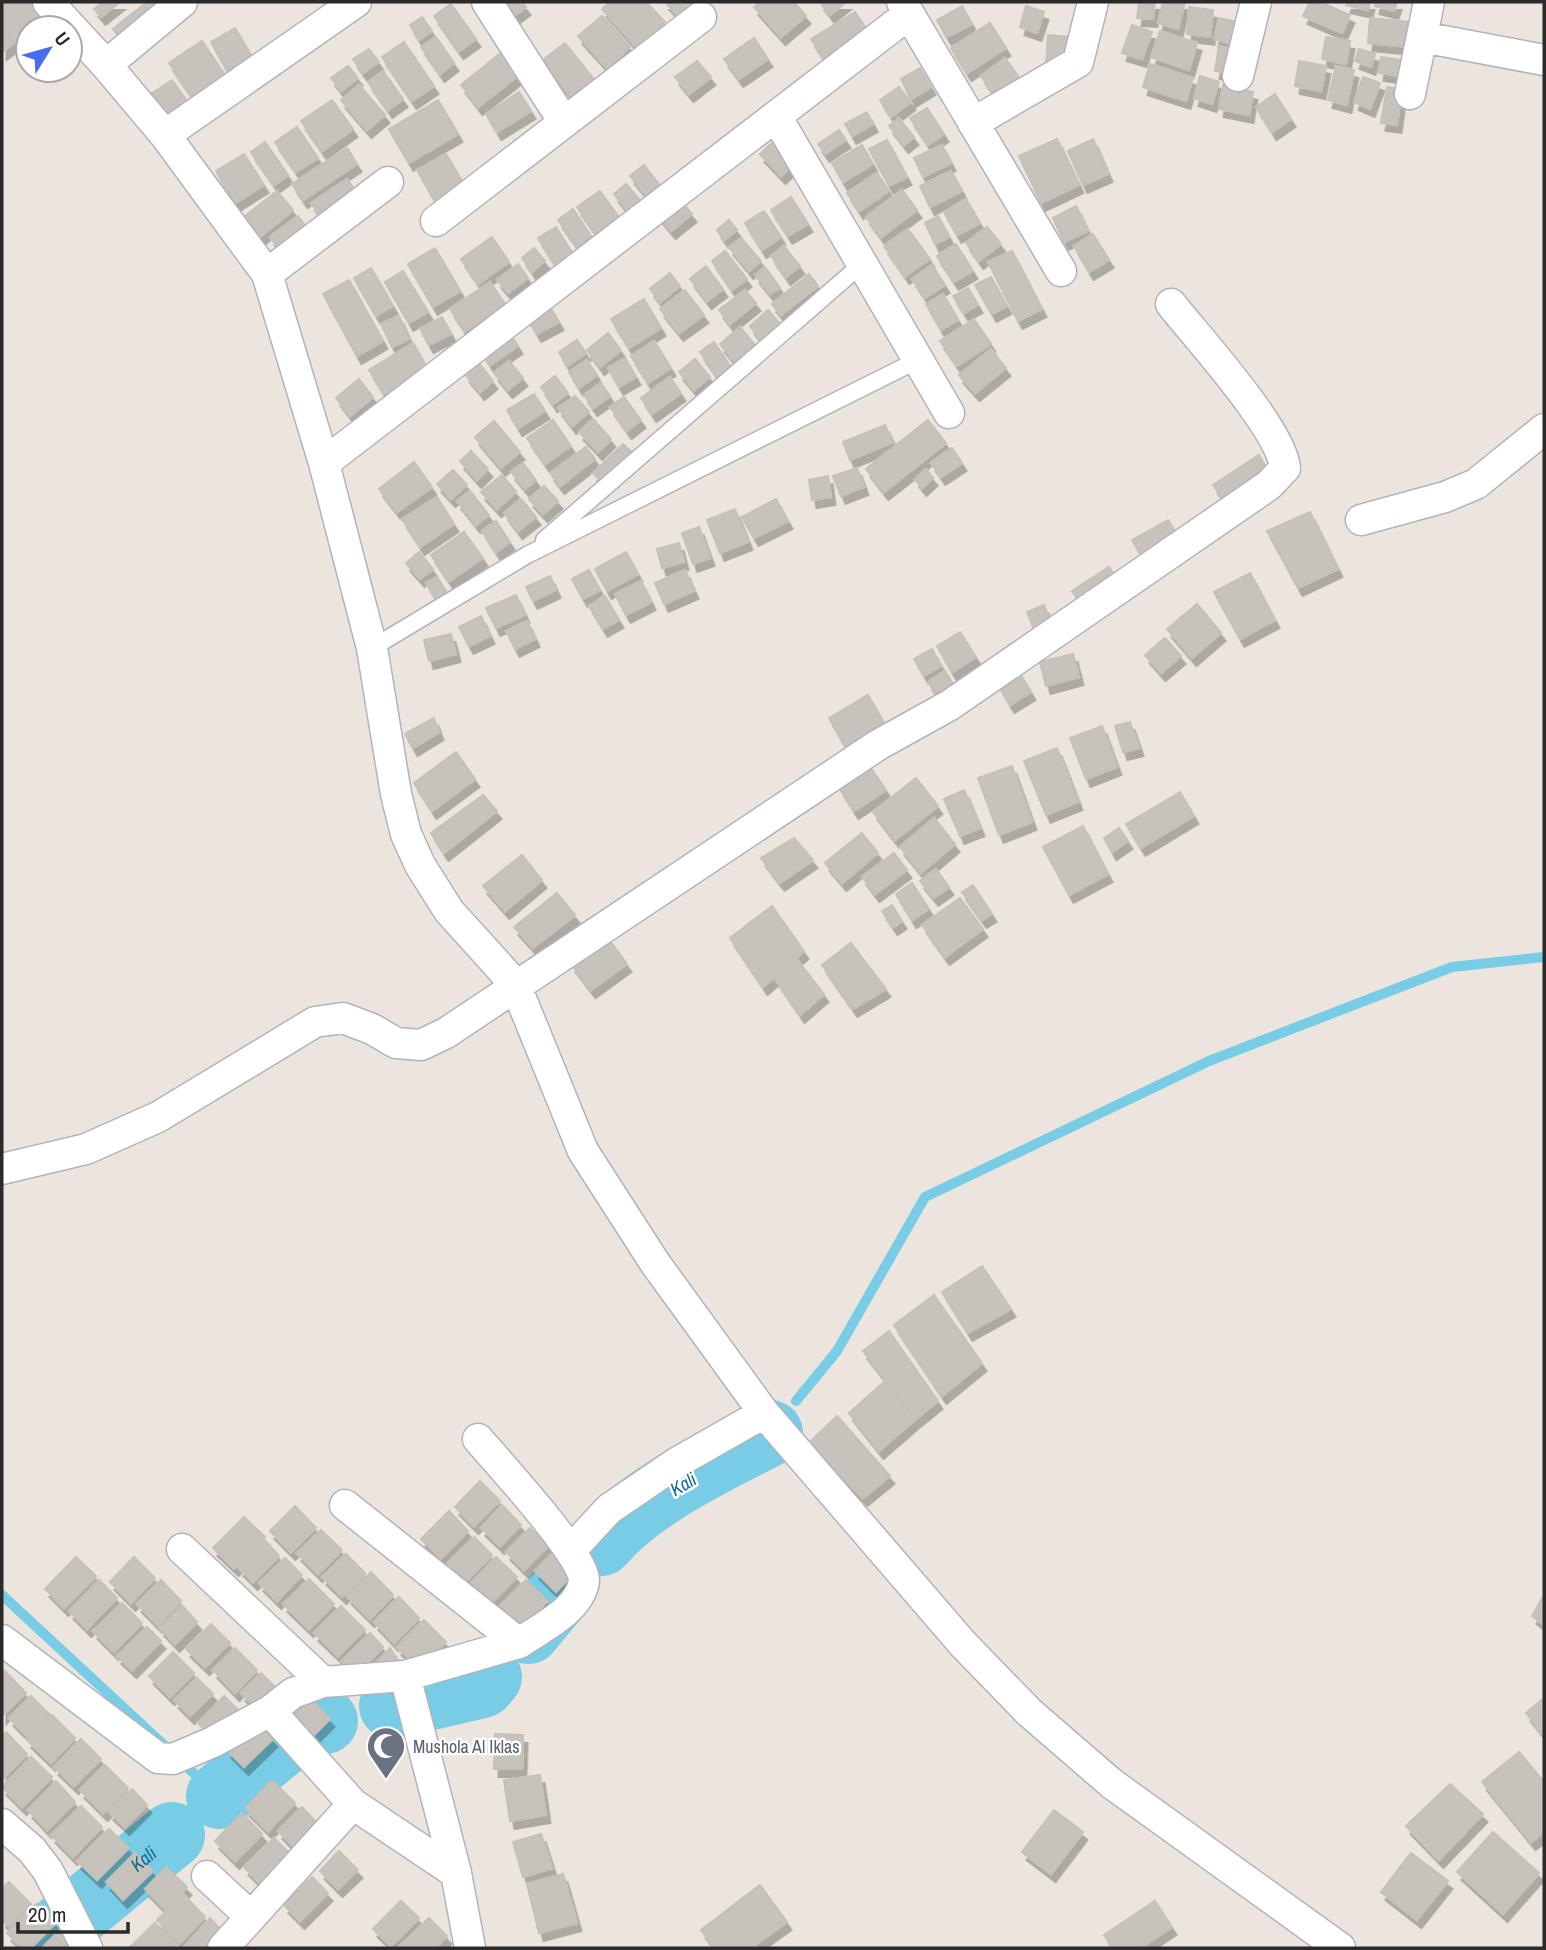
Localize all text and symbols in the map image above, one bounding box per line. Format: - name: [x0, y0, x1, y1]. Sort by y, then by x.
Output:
- north arrow: [14, 14, 84, 84]
- text: U: [49, 26, 76, 51]
- water label: Kali: [665, 1466, 702, 1502]
- mosque icon: Mushola Al Iklas: [365, 1725, 407, 1780]
- place label: Mushola Al Iklas: [413, 1734, 520, 1759]
- water label: Kali: [125, 1840, 162, 1877]
- scale bar: [18, 1890, 128, 1934]
- text: 20 m: [28, 1900, 66, 1929]

